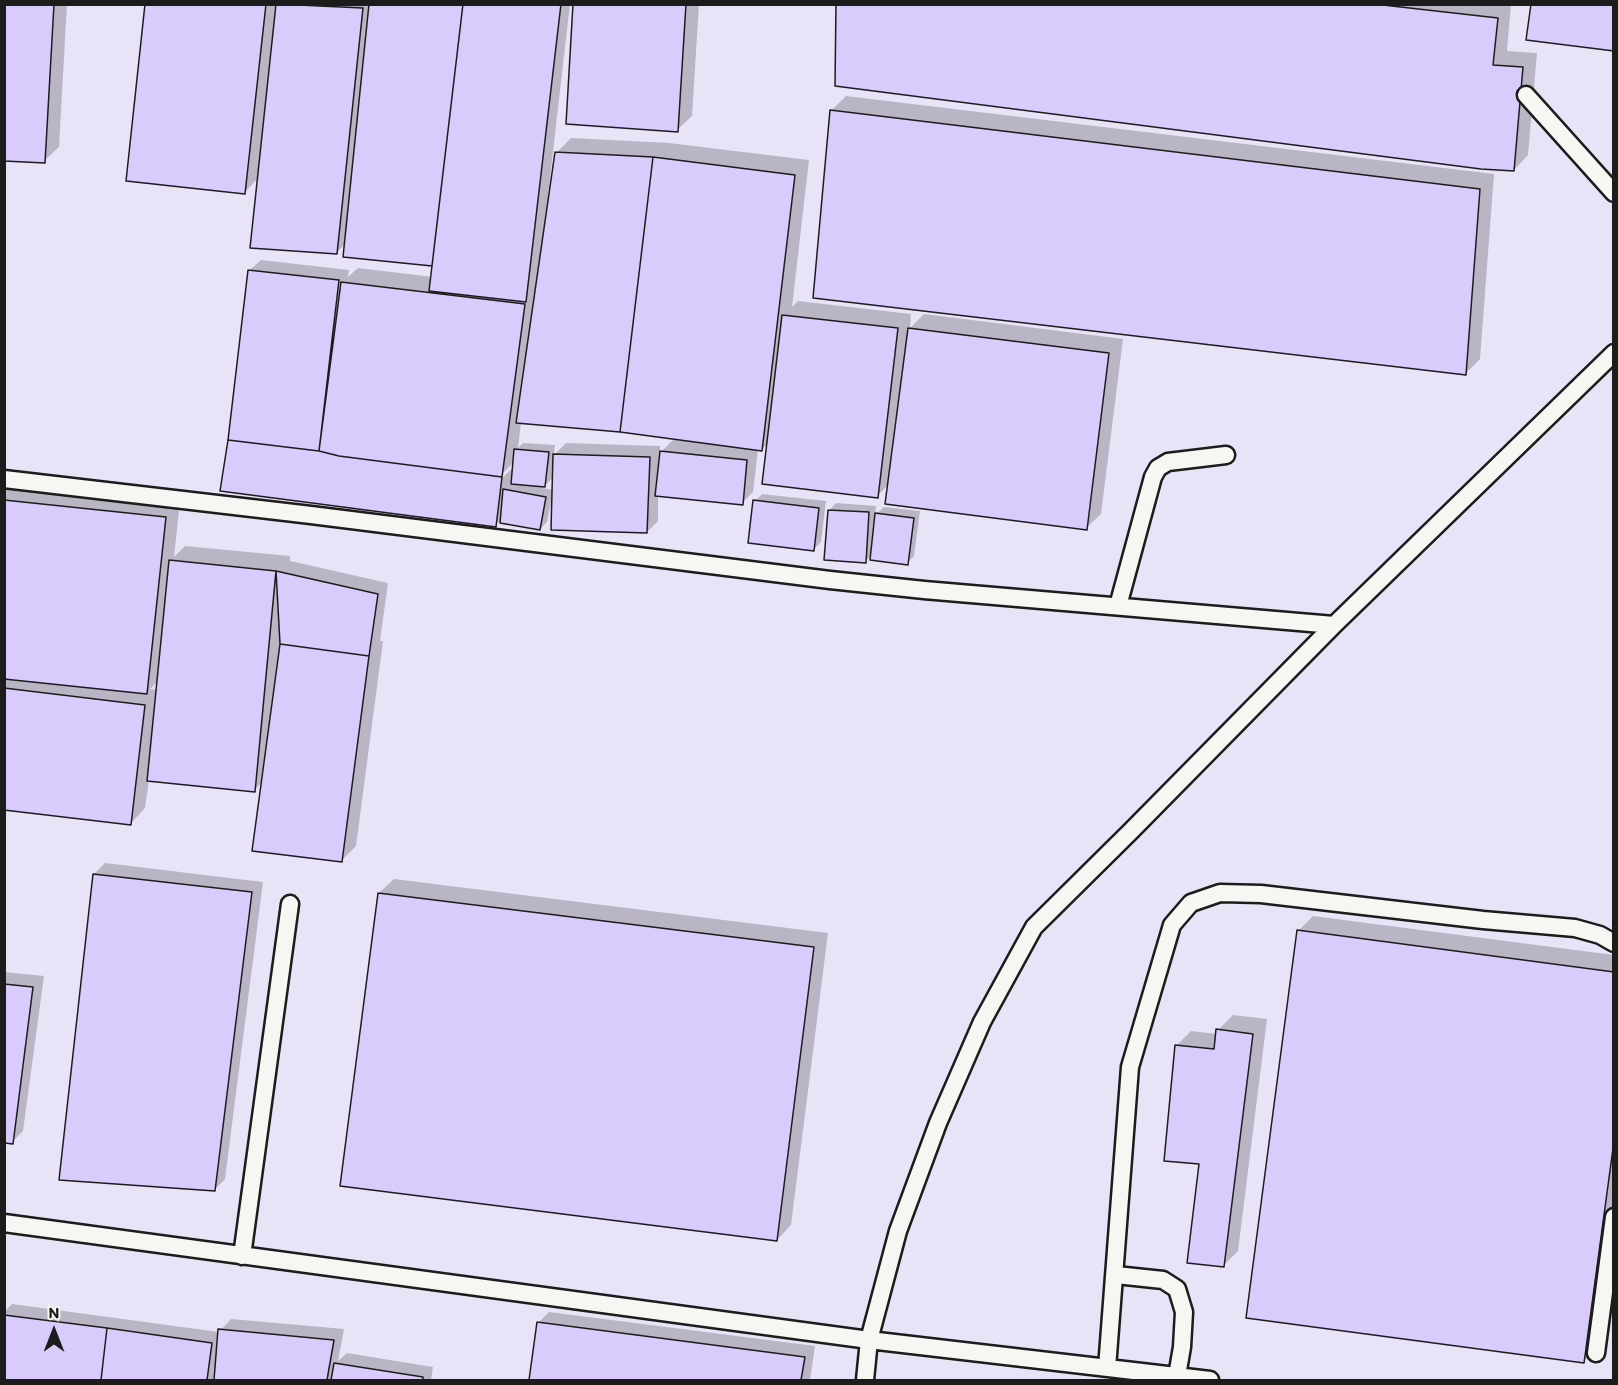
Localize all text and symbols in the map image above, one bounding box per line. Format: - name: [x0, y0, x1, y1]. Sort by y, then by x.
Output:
- north arrow: [24, 1301, 84, 1361]
- text: N: [49, 1303, 59, 1322]

